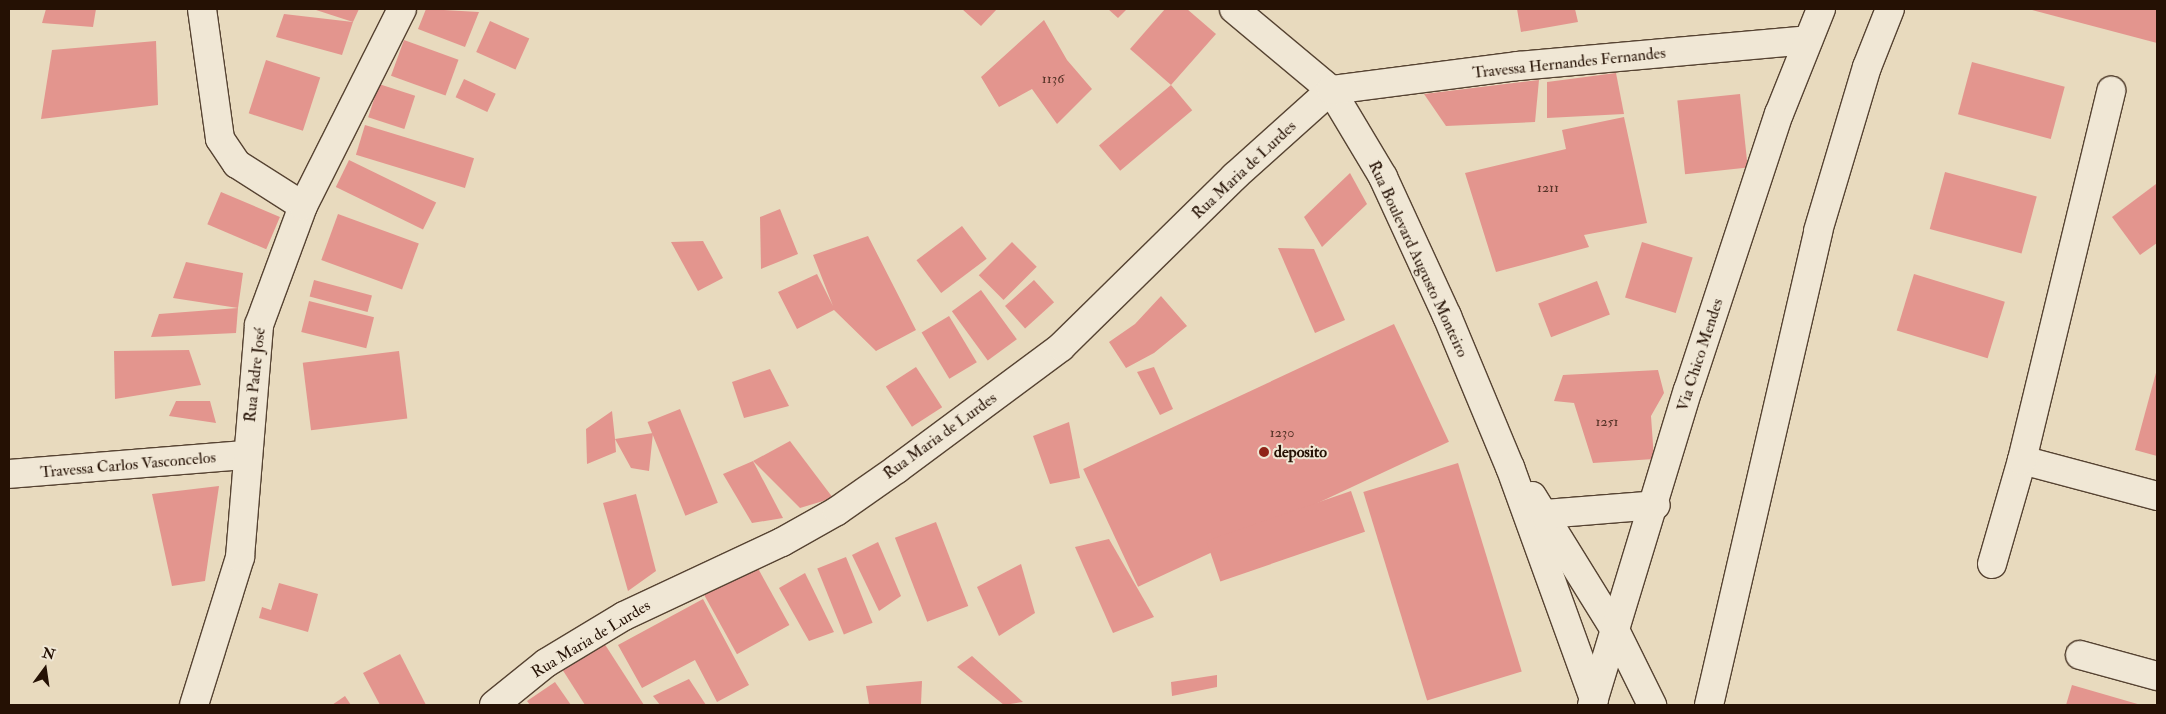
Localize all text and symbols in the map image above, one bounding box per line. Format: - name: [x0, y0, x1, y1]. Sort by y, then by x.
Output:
- street label: Travessa Hernandes Fernandes: [1471, 43, 1667, 83]
- house number: 1136: [1042, 71, 1064, 87]
- street label: Rua Maria de Lurdes: [1188, 117, 1300, 223]
- street label: Rua Boulevard Augusto Monteiro: [1364, 158, 1472, 360]
- house number: 1211: [1537, 180, 1559, 196]
- street label: Via Chico Mendes: [1673, 296, 1727, 414]
- street label: Rua Padre José: [240, 327, 270, 423]
- street label: Rua Maria de Lurdes: [880, 388, 1000, 484]
- house number: 1251: [1595, 414, 1619, 430]
- house number: 1230: [1270, 425, 1294, 441]
- place label: deposito: [1274, 442, 1327, 462]
- marker: deposito: [1258, 446, 1270, 458]
- street label: Travessa Carlos Vasconcelos: [39, 448, 217, 482]
- street label: Rua Maria de Lurdes: [528, 596, 654, 682]
- north arrow: [20, 644, 70, 694]
- text: N: [41, 644, 57, 664]

